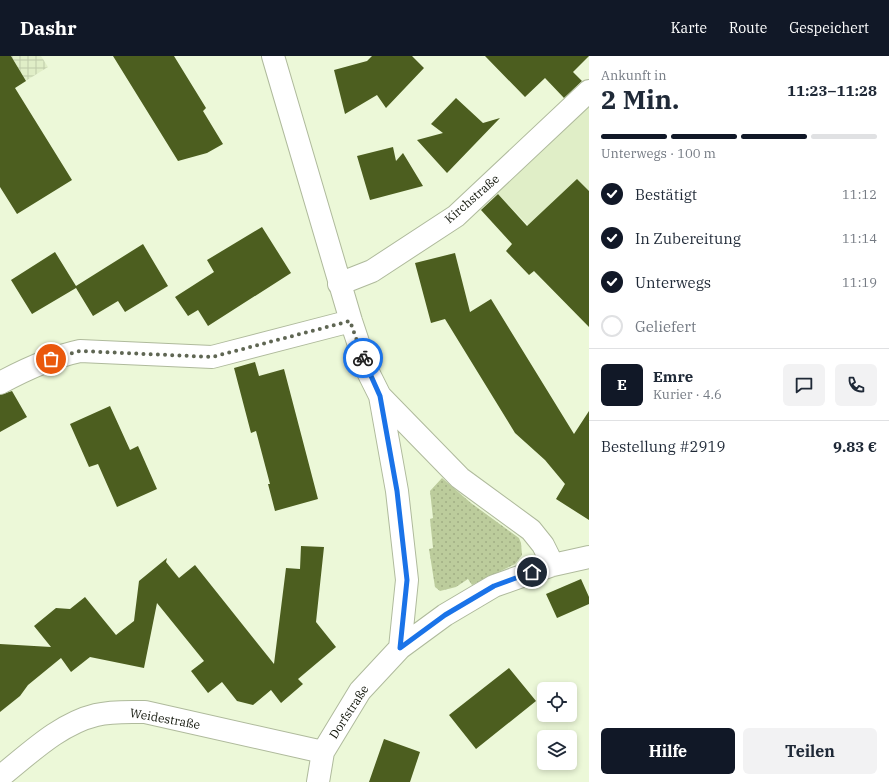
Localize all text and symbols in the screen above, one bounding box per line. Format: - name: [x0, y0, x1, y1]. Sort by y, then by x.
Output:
- text: Dashr: [20, 16, 77, 40]
- text: Karte: [671, 19, 707, 37]
- text: Route: [729, 19, 767, 37]
- text: Gespeichert: [789, 19, 869, 37]
- text: Ankunft in: [601, 67, 667, 84]
- text: 11:23–11:28: [787, 81, 877, 100]
- text: 2 Min.: [601, 82, 679, 116]
- text: Unterwegs · 100 m: [601, 145, 716, 162]
- street label: Kirchstraße: [441, 171, 502, 226]
- icon: check: [601, 183, 623, 205]
- text: Bestätigt: [635, 185, 697, 204]
- text: 11:12: [842, 186, 877, 203]
- icon: check: [601, 227, 623, 249]
- text: In Zubereitung: [635, 229, 741, 248]
- text: 11:14: [842, 230, 877, 247]
- icon: check: [601, 271, 623, 293]
- text: Unterwegs: [635, 273, 711, 292]
- text: 11:19: [842, 274, 877, 291]
- text: Geliefert: [635, 317, 696, 336]
- courier: [343, 338, 383, 378]
- pin: [34, 342, 68, 376]
- icon: bike: [352, 347, 374, 369]
- icon: bag: [40, 348, 62, 370]
- button: chat: [783, 364, 825, 406]
- button: phone: [835, 364, 877, 406]
- text: Emre: [653, 367, 693, 386]
- text: E: [617, 375, 627, 394]
- text: Kurier · 4.6: [653, 386, 722, 403]
- text: Bestellung #2919: [601, 437, 726, 456]
- text: 9.83 €: [833, 437, 877, 456]
- pin: [515, 555, 549, 589]
- icon: home: [521, 561, 543, 583]
- street label: Dorfstraße: [326, 682, 371, 741]
- map controls: [537, 682, 577, 770]
- button: locate: [537, 682, 577, 722]
- street label: Weidestraße: [129, 705, 201, 732]
- button: Hilfe: [601, 728, 735, 774]
- button: Teilen: [743, 728, 877, 774]
- button: layers: [537, 730, 577, 770]

